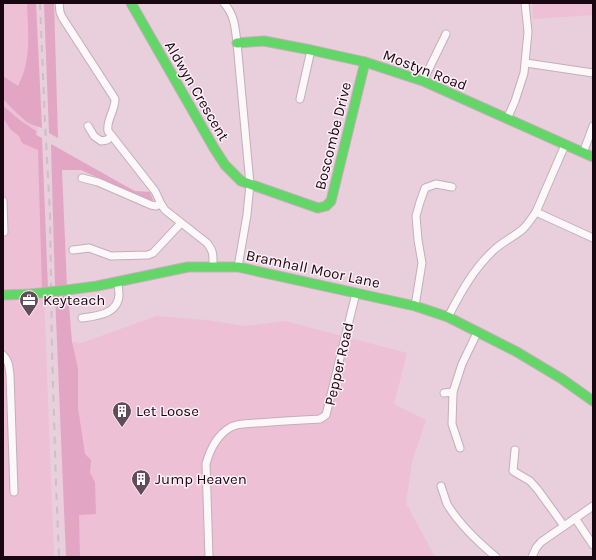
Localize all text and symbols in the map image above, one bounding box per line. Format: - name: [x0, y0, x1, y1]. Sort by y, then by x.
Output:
- street label: Aldwyn Crescent: [161, 38, 233, 145]
- street label: Mostyn Road: [380, 46, 470, 94]
- street label: Boscombe Drive: [311, 80, 355, 192]
- street label: Bramhall Moor Lane: [244, 246, 382, 292]
- office icon: Keyteach: [18, 289, 40, 317]
- place label: Keyteach: [43, 291, 105, 309]
- street label: Pepper Road: [321, 321, 357, 407]
- building icon: Let Loose: [111, 400, 133, 428]
- place label: Let Loose: [136, 402, 199, 420]
- building icon: Jump Heaven: [130, 468, 152, 496]
- place label: Jump Heaven: [155, 470, 247, 488]

